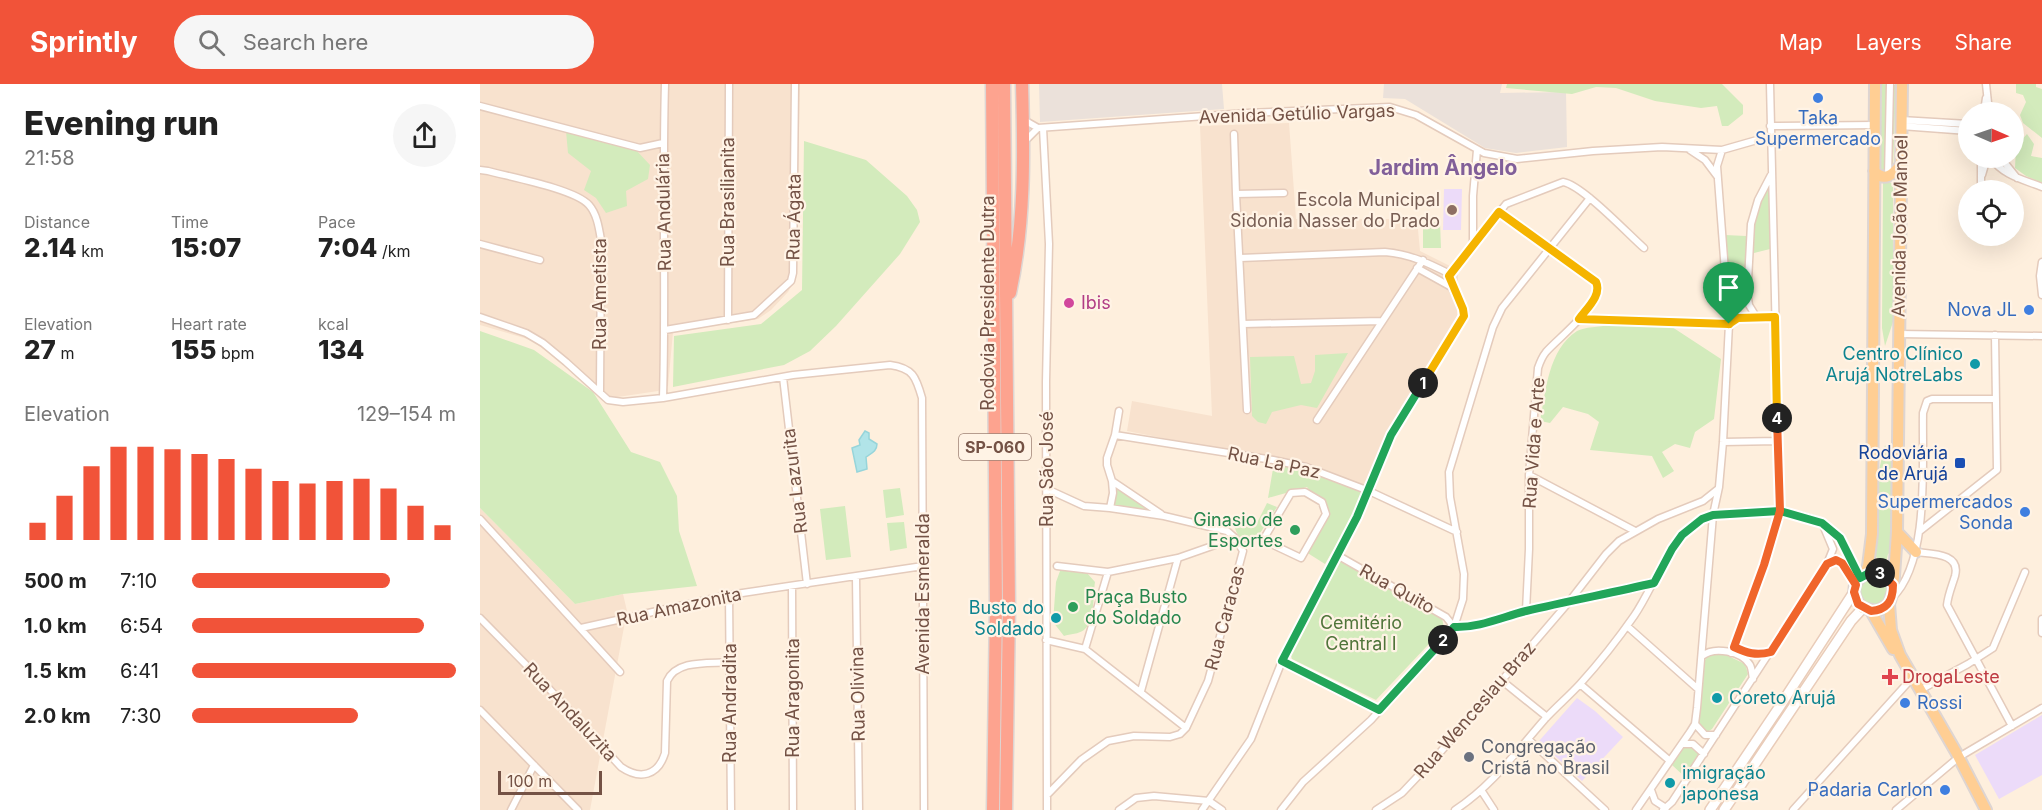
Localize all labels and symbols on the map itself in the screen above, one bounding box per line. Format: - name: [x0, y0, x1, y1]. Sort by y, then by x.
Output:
- marker: Taka Supermercado: [1811, 91, 1825, 105]
- street label: Avenida Getúlio Vargas: [1198, 100, 1396, 127]
- north arrow: [1958, 102, 2024, 168]
- place label: Taka Supermercado: [1755, 107, 1881, 149]
- street label: Avenida João Manoel: [1887, 135, 1912, 317]
- street label: Rua Brasilianita: [717, 137, 738, 267]
- street label: Rua Andulária: [652, 153, 675, 271]
- district label: Jardim Ângelo: [1369, 154, 1517, 180]
- street label: Rua Ágata: [781, 173, 805, 261]
- place label: Escola Municipal Sidonia Nasser do Prado: [1230, 189, 1440, 231]
- street label: Rodovia Presidente Dutra: [977, 195, 998, 411]
- marker: Escola Municipal Sidonia Nasser do Prado: [1445, 203, 1459, 217]
- street label: Rua Ametista: [589, 238, 610, 350]
- pin: [1703, 262, 1754, 324]
- place label: Ibis: [1081, 292, 1111, 313]
- marker: Ibis: [1062, 296, 1076, 310]
- place label: Nova JL: [1947, 299, 2017, 320]
- marker: Nova JL: [2022, 303, 2036, 317]
- place label: Centro Clínico Arujá NotreLabs: [1826, 343, 1963, 385]
- marker: Centro Clínico Arujá NotreLabs: [1968, 357, 1982, 371]
- pin: 1: [1408, 368, 1438, 398]
- street label: Rua Vida e Arte: [1518, 377, 1549, 509]
- pin: 4: [1762, 403, 1792, 433]
- street label: Rua São José: [1036, 411, 1057, 527]
- street label: Rua Lazurita: [778, 427, 811, 535]
- road number: SP-060: [959, 434, 1031, 460]
- street label: Rua La Paz: [1226, 442, 1322, 483]
- place label: Rodoviária de Arujá: [1858, 442, 1948, 484]
- marker: Rodoviária de Arujá: [1953, 456, 1967, 470]
- place label: Supermercados Sonda: [1878, 491, 2013, 533]
- marker: Supermercados Sonda: [2018, 505, 2032, 519]
- place label: Ginasio de Esportes: [1193, 509, 1283, 551]
- street label: Avenida Esmeralda: [912, 513, 933, 675]
- marker: Ginasio de Esportes: [1288, 523, 1302, 537]
- pin: 3: [1865, 558, 1895, 588]
- street label: Rua Quito: [1356, 559, 1438, 618]
- street label: Rua Caracas: [1200, 563, 1249, 673]
- street label: Rua Amazonita: [614, 583, 743, 630]
- place label: Praça Busto do Soldado: [1085, 586, 1187, 628]
- place label: Busto do Soldado: [969, 597, 1044, 639]
- marker: Praça Busto do Soldado: [1066, 600, 1080, 614]
- marker: Busto do Soldado: [1049, 611, 1063, 625]
- park label: Cemitério Central I: [1320, 612, 1402, 654]
- pin: 2: [1428, 625, 1458, 655]
- street label: Rua Wenceslau Braz: [1409, 637, 1540, 782]
- street label: Rua Aragonita: [782, 638, 803, 758]
- street label: Rua Andradita: [719, 643, 740, 763]
- street label: Rua Olivina: [846, 646, 869, 742]
- street label: Rua Andaluzita: [519, 658, 621, 765]
- place label: DrogaLeste: [1902, 666, 2000, 687]
- marker: DrogaLeste: [1883, 670, 1897, 684]
- place label: Coreto Arujá: [1729, 687, 1836, 708]
- marker: Coreto Arujá: [1710, 691, 1724, 705]
- place label: Rossi: [1917, 692, 1962, 713]
- marker: Rossi: [1898, 696, 1912, 710]
- place label: Congregação Cristã no Brasil: [1481, 736, 1610, 778]
- marker: Congregação Cristã no Brasil: [1462, 750, 1476, 764]
- place label: imigração japonesa: [1681, 762, 1766, 804]
- scale bar: [498, 768, 602, 796]
- marker: imigração japonesa: [1663, 776, 1677, 790]
- place label: Padaria Carlon: [1808, 779, 1933, 800]
- marker: Padaria Carlon: [1938, 783, 1952, 797]

